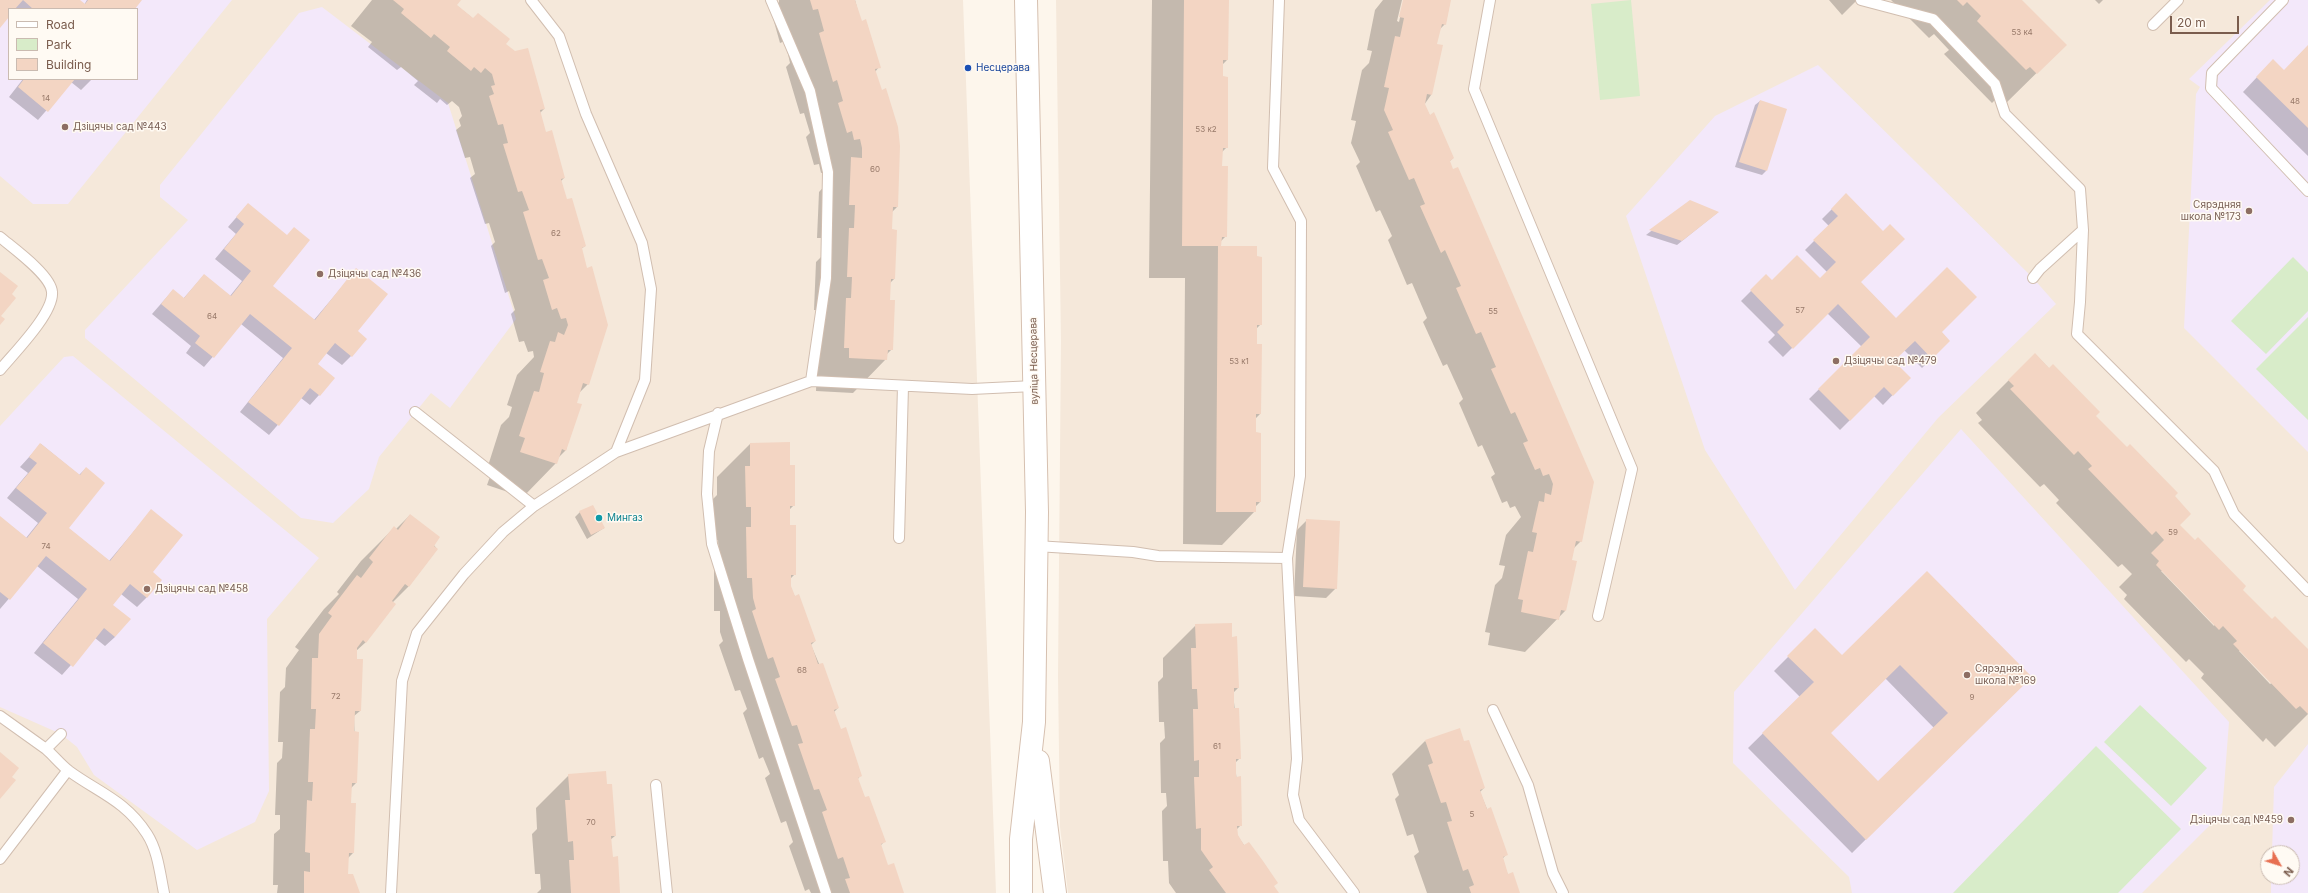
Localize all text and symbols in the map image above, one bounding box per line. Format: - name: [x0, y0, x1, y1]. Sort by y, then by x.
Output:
- legend: [8, 8, 138, 80]
- scale bar: [2172, 8, 2241, 34]
- text: 20 m: [2177, 15, 2206, 30]
- text: Road: [46, 17, 75, 32]
- house number: 53 к4: [2011, 28, 2033, 38]
- text: Park: [46, 37, 72, 52]
- text: Building: [46, 57, 91, 72]
- place label: Несцерава: [976, 62, 1030, 74]
- marker: Несцерава: [963, 63, 973, 73]
- house number: 14: [42, 94, 50, 104]
- house number: 48: [2290, 97, 2300, 107]
- place label: Дзіцячы сад №443: [73, 121, 167, 133]
- marker: Дзіцячы сад №443: [60, 122, 70, 132]
- house number: 53 к2: [1195, 125, 1217, 135]
- house number: 60: [870, 165, 880, 175]
- place label: Сярэдняя школа №173: [2181, 199, 2241, 222]
- marker: Сярэдняя школа №173: [2244, 206, 2254, 216]
- house number: 62: [551, 229, 561, 239]
- place label: Дзіцячы сад №436: [328, 268, 421, 280]
- marker: Дзіцячы сад №436: [315, 269, 325, 279]
- house number: 57: [1795, 306, 1805, 316]
- house number: 55: [1488, 307, 1498, 317]
- house number: 64: [207, 312, 217, 322]
- street label: вуліца Несцерава: [1027, 317, 1041, 405]
- place label: Дзіцячы сад №479: [1844, 355, 1937, 367]
- marker: Дзіцячы сад №479: [1831, 356, 1841, 366]
- house number: 53 к1: [1229, 357, 1249, 367]
- place label: Мингаз: [607, 512, 643, 524]
- marker: Мингаз: [594, 513, 604, 523]
- house number: 59: [2168, 528, 2178, 538]
- house number: 74: [41, 542, 51, 552]
- place label: Дзіцячы сад №458: [155, 583, 248, 595]
- marker: Дзіцячы сад №458: [142, 584, 152, 594]
- place label: Сярэдняя школа №169: [1975, 663, 2036, 686]
- house number: 68: [797, 666, 807, 676]
- marker: Сярэдняя школа №169: [1962, 670, 1972, 680]
- house number: 72: [331, 692, 341, 702]
- house number: 9: [1970, 693, 1974, 703]
- house number: 61: [1213, 742, 1221, 752]
- house number: 5: [1470, 810, 1474, 820]
- place label: Дзіцячы сад №459: [2190, 814, 2283, 826]
- marker: Дзіцячы сад №459: [2286, 815, 2296, 825]
- house number: 70: [586, 818, 596, 828]
- north arrow: [2260, 845, 2300, 885]
- text: N: [2280, 864, 2297, 880]

